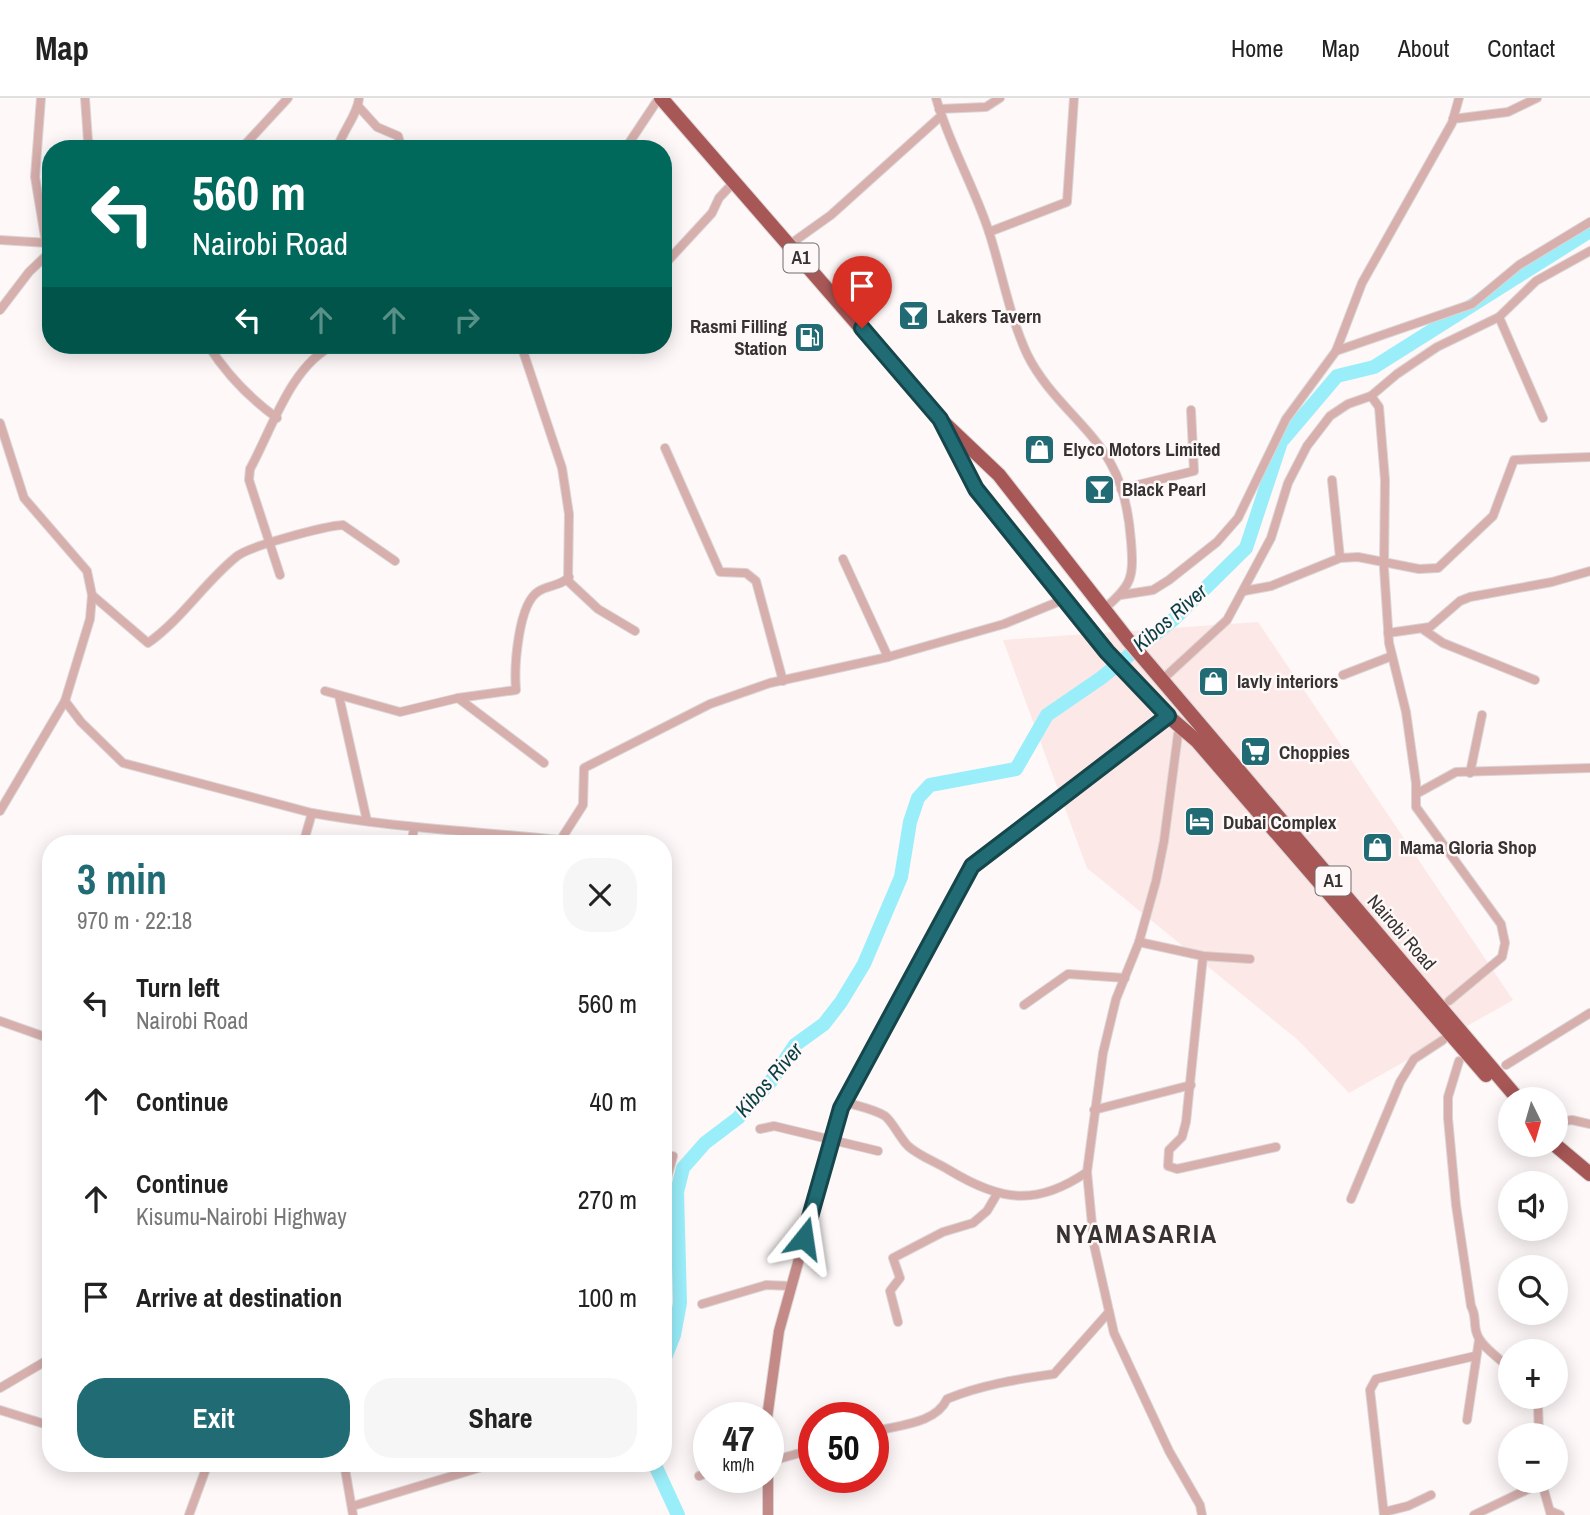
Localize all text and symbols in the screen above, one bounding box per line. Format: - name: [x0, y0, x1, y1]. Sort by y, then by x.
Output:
- text: Map: [35, 26, 89, 70]
- text: Home: [1231, 32, 1283, 64]
- text: Map: [1321, 32, 1360, 64]
- text: About: [1398, 32, 1449, 64]
- text: Contact: [1487, 32, 1555, 64]
- text: 560 m: [192, 159, 306, 225]
- icon: left: [77, 168, 168, 259]
- text: Nairobi Road: [192, 222, 348, 265]
- road number: A1: [784, 244, 818, 272]
- pin: [832, 256, 892, 328]
- icon: arrive: [843, 267, 881, 305]
- bar icon: Lakers Tavern: [897, 299, 931, 333]
- icon: left: [229, 301, 267, 339]
- icon: ahead: [302, 301, 340, 339]
- icon: ahead: [375, 301, 413, 339]
- icon: right: [448, 301, 486, 339]
- place label: Lakers Tavern: [937, 303, 1042, 329]
- place label: Rasmi Filling Station: [690, 313, 787, 361]
- fuel station icon: Rasmi Filling Station: [793, 320, 827, 354]
- shop icon: Elyco Motors Limited: [1023, 432, 1057, 466]
- place label: Elyco Motors Limited: [1063, 436, 1221, 462]
- bar icon: Black Pearl: [1082, 472, 1116, 506]
- place label: Black Pearl: [1122, 476, 1206, 502]
- water label: Kibos River: [1126, 576, 1214, 658]
- shop icon: lavly interiors: [1197, 664, 1231, 698]
- place label: lavly interiors: [1237, 668, 1338, 694]
- supermarket icon: Choppies: [1239, 735, 1273, 769]
- place label: Choppies: [1279, 739, 1350, 765]
- hotel icon: Dubai Complex: [1183, 805, 1217, 839]
- place label: Dubai Complex: [1223, 809, 1337, 835]
- shop icon: Mama Gloria Shop: [1360, 830, 1394, 864]
- place label: Mama Gloria Shop: [1400, 834, 1537, 860]
- text: 3 min: [77, 851, 167, 907]
- button: close: [563, 858, 637, 932]
- road number: A1: [1316, 866, 1350, 896]
- street label: Nairobi Road: [1362, 889, 1442, 975]
- text: 970 m · 22:18: [77, 905, 192, 936]
- text: Turn left: [136, 970, 220, 1005]
- icon: left: [77, 984, 115, 1022]
- text: 560 m: [578, 986, 637, 1021]
- text: Nairobi Road: [136, 1005, 248, 1036]
- water label: Kibos River: [728, 1035, 810, 1123]
- icon: ahead: [77, 1082, 115, 1120]
- text: Continue: [136, 1084, 228, 1119]
- text: 40 m: [590, 1084, 637, 1119]
- north arrow: [1498, 1087, 1568, 1157]
- map controls: [1498, 1087, 1568, 1493]
- text: Continue: [136, 1166, 228, 1201]
- button: sound: [1498, 1171, 1568, 1241]
- icon: ahead: [77, 1180, 115, 1218]
- text: 270 m: [578, 1182, 637, 1217]
- text: Kisumu-Nairobi Highway: [136, 1201, 347, 1232]
- position arrow: [767, 1201, 841, 1275]
- district label: NYAMASARIA: [1056, 1216, 1218, 1251]
- button: search: [1498, 1255, 1568, 1325]
- icon: arrive: [77, 1278, 115, 1316]
- text: Arrive at destination: [136, 1280, 342, 1315]
- text: 100 m: [578, 1280, 637, 1315]
- button: +: [1498, 1339, 1568, 1409]
- button: Exit: [77, 1378, 350, 1458]
- button: Share: [364, 1378, 637, 1458]
- speed limit sign: 50: [798, 1402, 889, 1493]
- text: 47: [723, 1415, 754, 1462]
- button: −: [1498, 1423, 1568, 1493]
- text: km/h: [723, 1452, 755, 1477]

